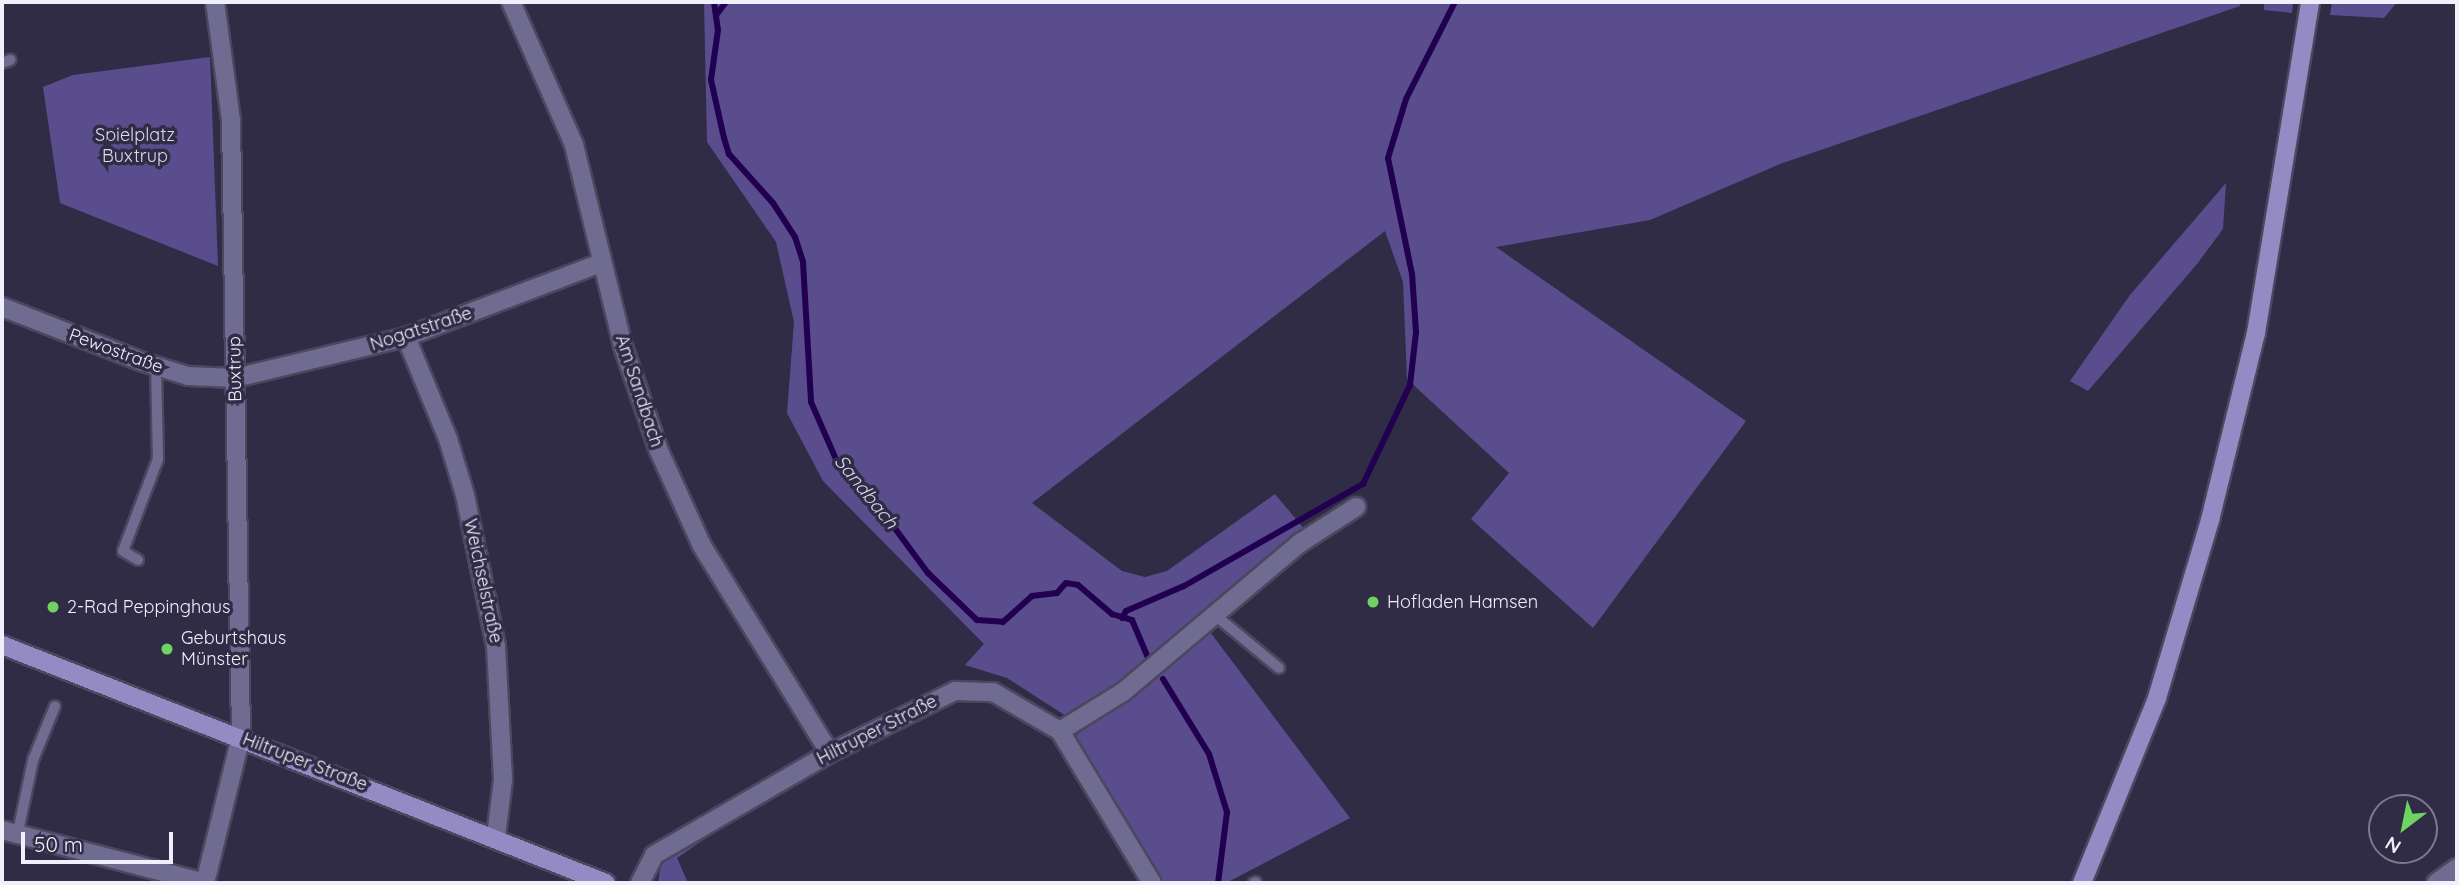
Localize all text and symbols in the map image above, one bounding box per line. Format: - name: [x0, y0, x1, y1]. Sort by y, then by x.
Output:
- park label: Spielplatz Buxtrup: [95, 125, 175, 168]
- street label: Nogatstraße: [367, 302, 475, 356]
- street label: Pewostraße: [66, 324, 166, 378]
- street label: Am Sandbach: [611, 332, 667, 450]
- street label: Buxtrup: [224, 336, 246, 402]
- water label: Sandbach: [829, 450, 903, 534]
- street label: Weichselstraße: [459, 517, 507, 645]
- place label: Hofladen Hamsen: [1387, 591, 1538, 613]
- marker: Hofladen Hamsen: [1365, 594, 1381, 610]
- place label: 2-Rad Peppinghaus: [67, 596, 231, 618]
- marker: 2-Rad Peppinghaus: [45, 599, 61, 615]
- place label: Geburtshaus Münster: [181, 628, 286, 670]
- marker: Geburtshaus Münster: [159, 641, 175, 657]
- street label: Hiltruper Straße: [813, 690, 941, 770]
- street label: Hiltruper Straße: [240, 728, 370, 796]
- north arrow: [2368, 794, 2438, 864]
- scale bar: [24, 818, 177, 862]
- text: 50 m: [34, 831, 83, 857]
- text: N: [2381, 831, 2405, 859]

